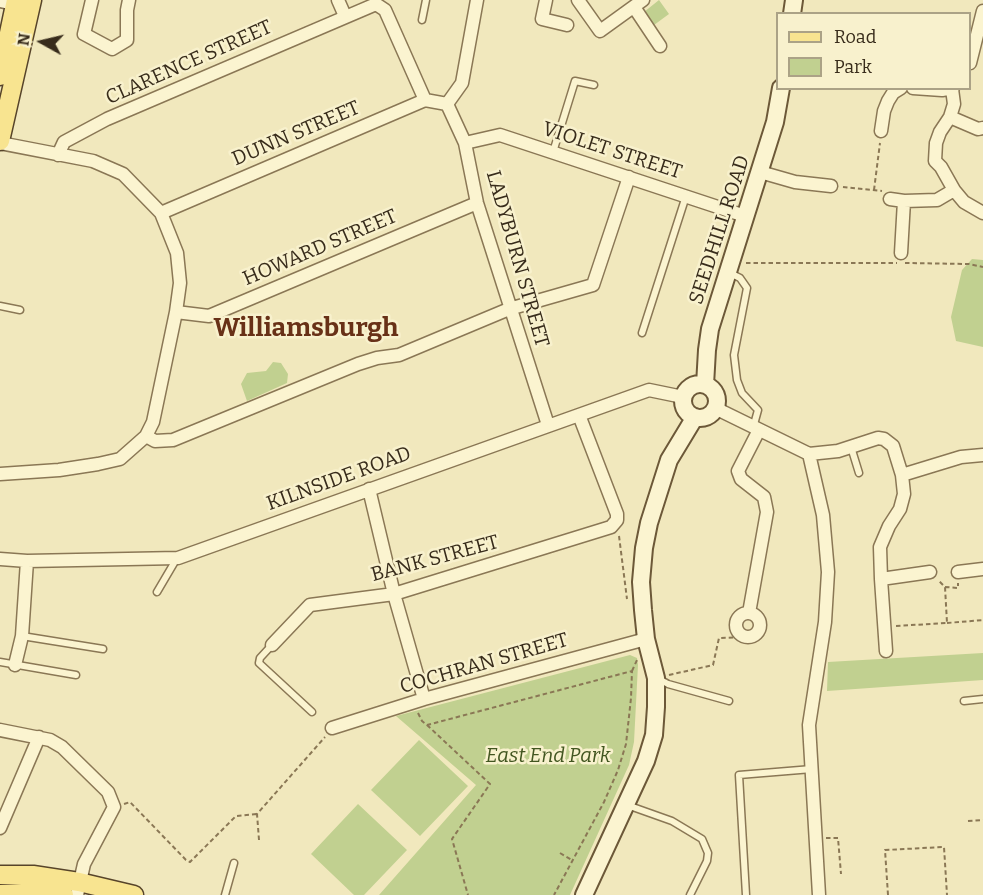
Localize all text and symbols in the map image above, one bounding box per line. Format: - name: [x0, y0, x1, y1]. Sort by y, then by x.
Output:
- north arrow: [12, 12, 72, 72]
- legend: [776, 12, 971, 90]
- street label: CLARENCE STREET: [102, 16, 276, 110]
- text: Road: [834, 26, 876, 48]
- text: N: [13, 32, 34, 47]
- text: Park: [834, 56, 872, 78]
- street label: DUNN STREET: [229, 96, 363, 172]
- street label: VIOLET STREET: [539, 117, 685, 185]
- street label: SEEDHILL ROAD: [685, 153, 755, 307]
- street label: LADYBURN STREET: [480, 168, 554, 350]
- street label: HOWARD STREET: [239, 205, 401, 291]
- district label: Williamsburgh: [213, 313, 399, 345]
- street label: KILNSIDE ROAD: [264, 442, 414, 516]
- street label: BANK STREET: [369, 530, 501, 588]
- street label: COCHRAN STREET: [397, 628, 571, 700]
- park label: East End Park: [485, 744, 611, 768]

